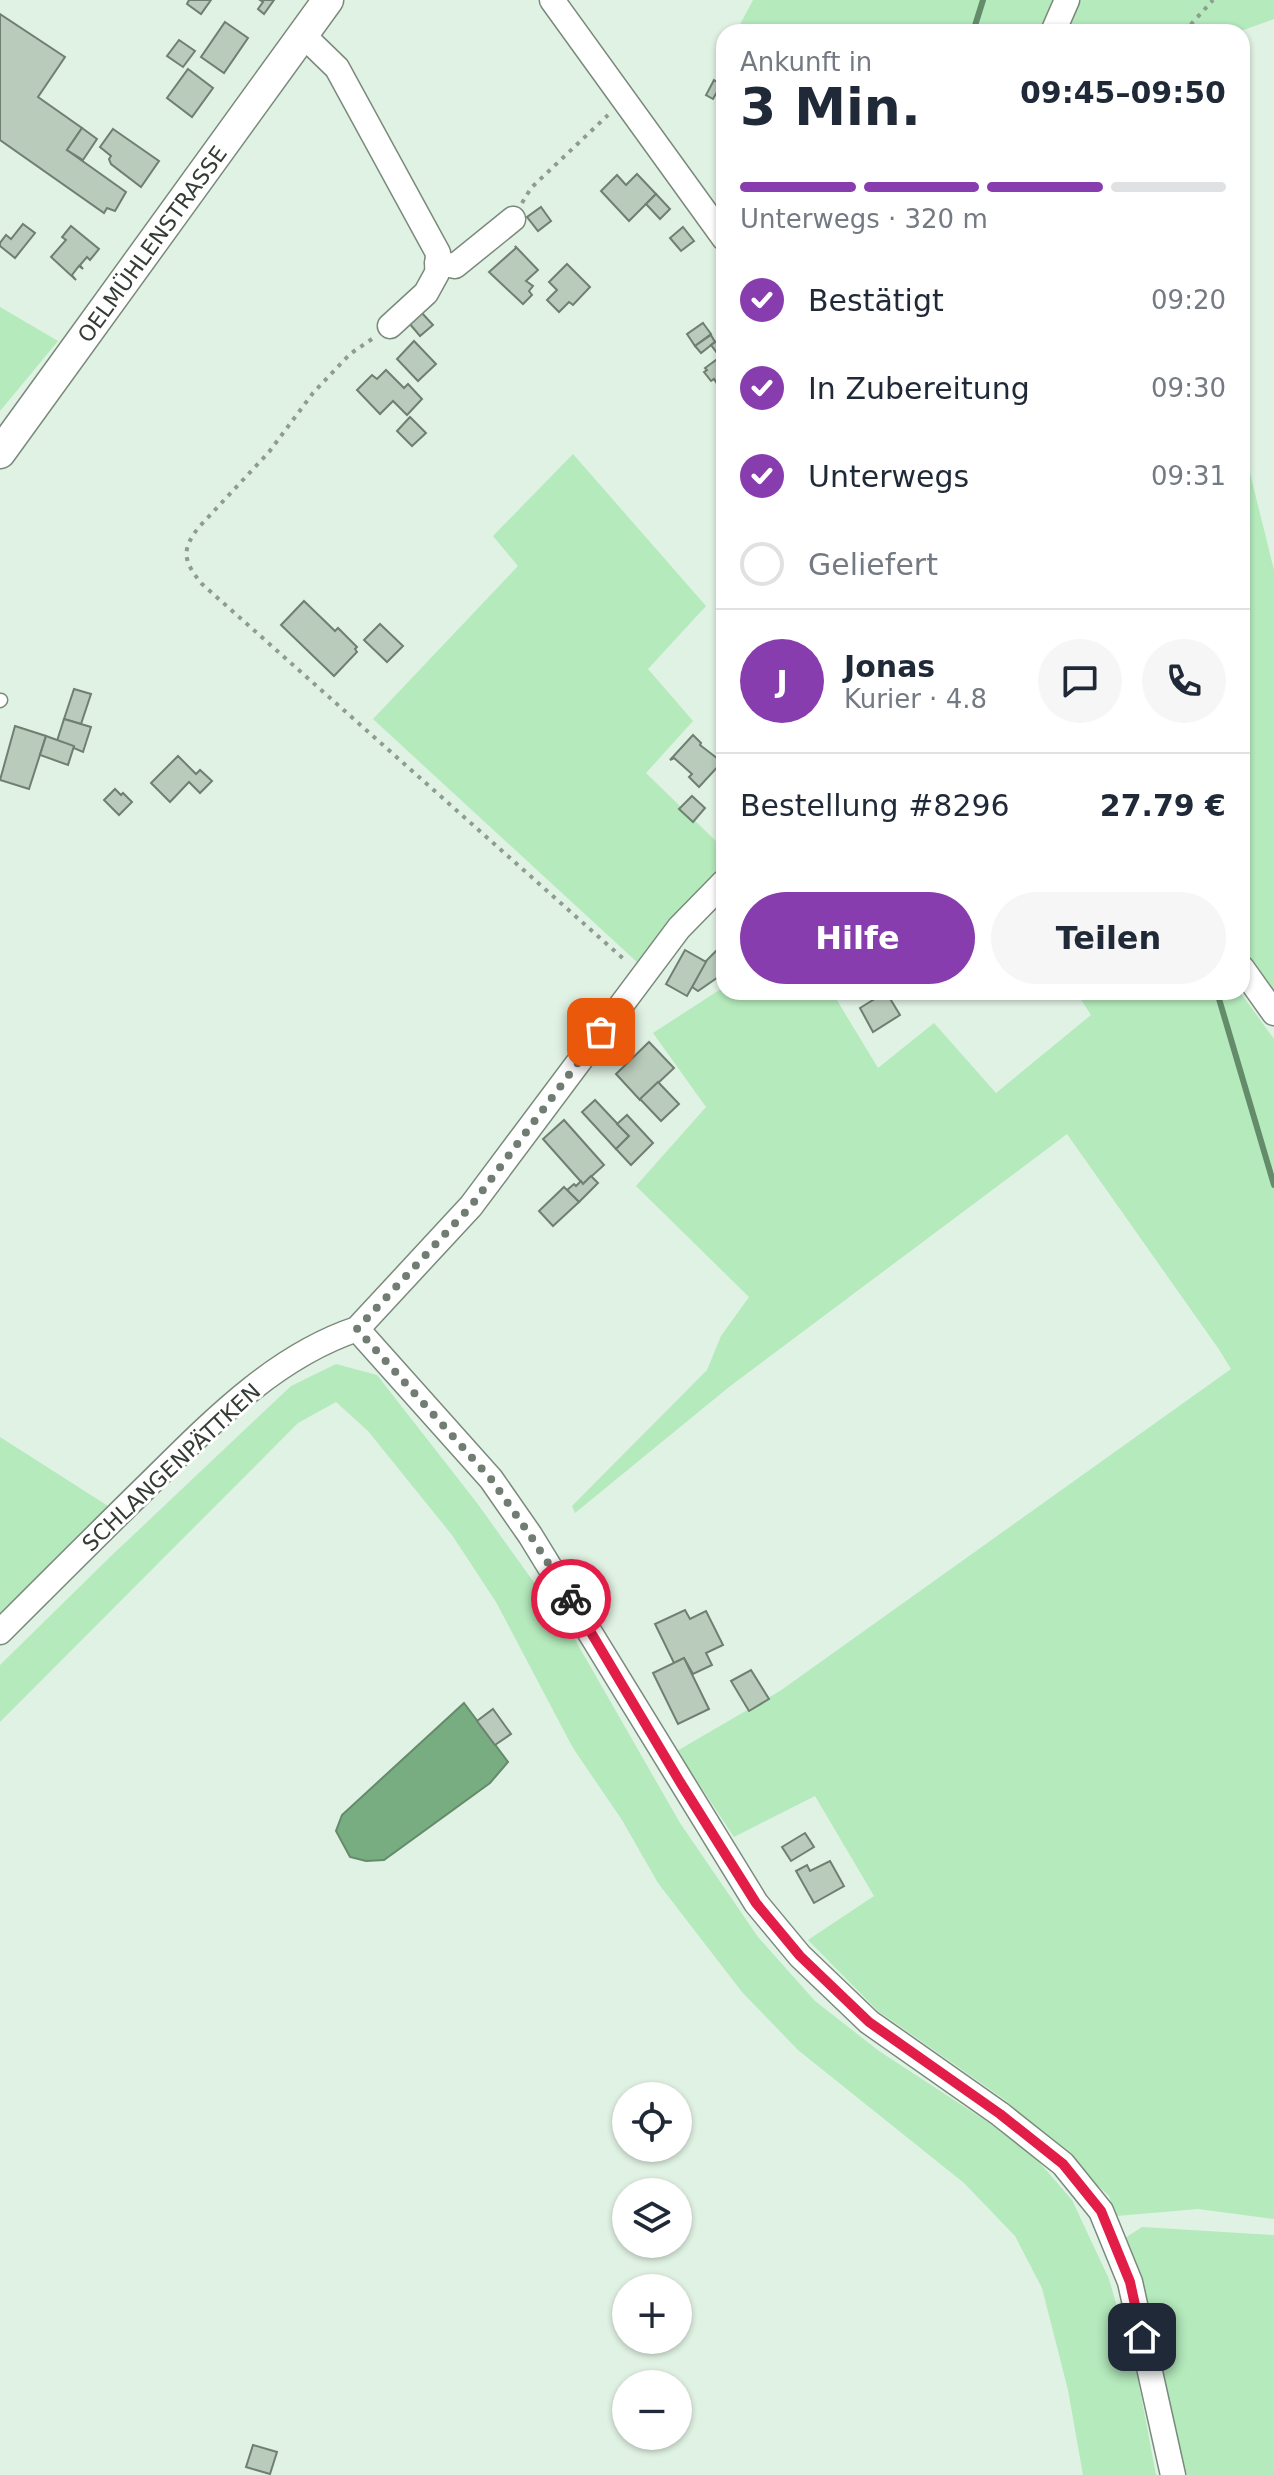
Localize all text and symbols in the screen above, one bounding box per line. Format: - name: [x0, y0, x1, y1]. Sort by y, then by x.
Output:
- text: Ankunft in: [740, 47, 872, 77]
- text: 09:45–09:50: [1020, 75, 1226, 110]
- text: 3 Min.: [740, 77, 921, 137]
- street label: OELMÜHLENSTRASSE: [73, 141, 232, 347]
- text: Unterwegs · 320 m: [740, 204, 988, 234]
- icon: check: [740, 278, 784, 322]
- text: Bestätigt: [808, 283, 944, 318]
- text: 09:20: [1151, 285, 1226, 315]
- icon: check: [740, 366, 784, 410]
- text: In Zubereitung: [808, 371, 1030, 406]
- text: 09:30: [1151, 373, 1226, 403]
- icon: check: [740, 454, 784, 498]
- text: Unterwegs: [808, 459, 969, 494]
- text: 09:31: [1151, 461, 1226, 491]
- text: Geliefert: [808, 547, 938, 582]
- button: chat: [1038, 639, 1122, 723]
- button: phone: [1142, 639, 1226, 723]
- text: Jonas: [844, 649, 935, 684]
- text: J: [776, 664, 788, 699]
- text: Kurier · 4.8: [844, 684, 987, 714]
- text: Bestellung #8296: [740, 788, 1010, 823]
- text: 27.79 €: [1100, 788, 1226, 823]
- button: Hilfe: [740, 892, 975, 984]
- button: Teilen: [991, 892, 1226, 984]
- pin: [567, 998, 635, 1066]
- icon: bag: [579, 1010, 623, 1054]
- street label: SCHLANGENPÄTTKEN: [77, 1378, 265, 1556]
- courier: [531, 1559, 611, 1639]
- icon: bike: [549, 1577, 593, 1621]
- map controls: [612, 2082, 692, 2450]
- button: locate: [612, 2082, 692, 2162]
- button: layers: [612, 2178, 692, 2258]
- button: +: [612, 2274, 692, 2354]
- pin: [1108, 2303, 1176, 2371]
- icon: home: [1120, 2315, 1164, 2359]
- button: −: [612, 2370, 692, 2450]

